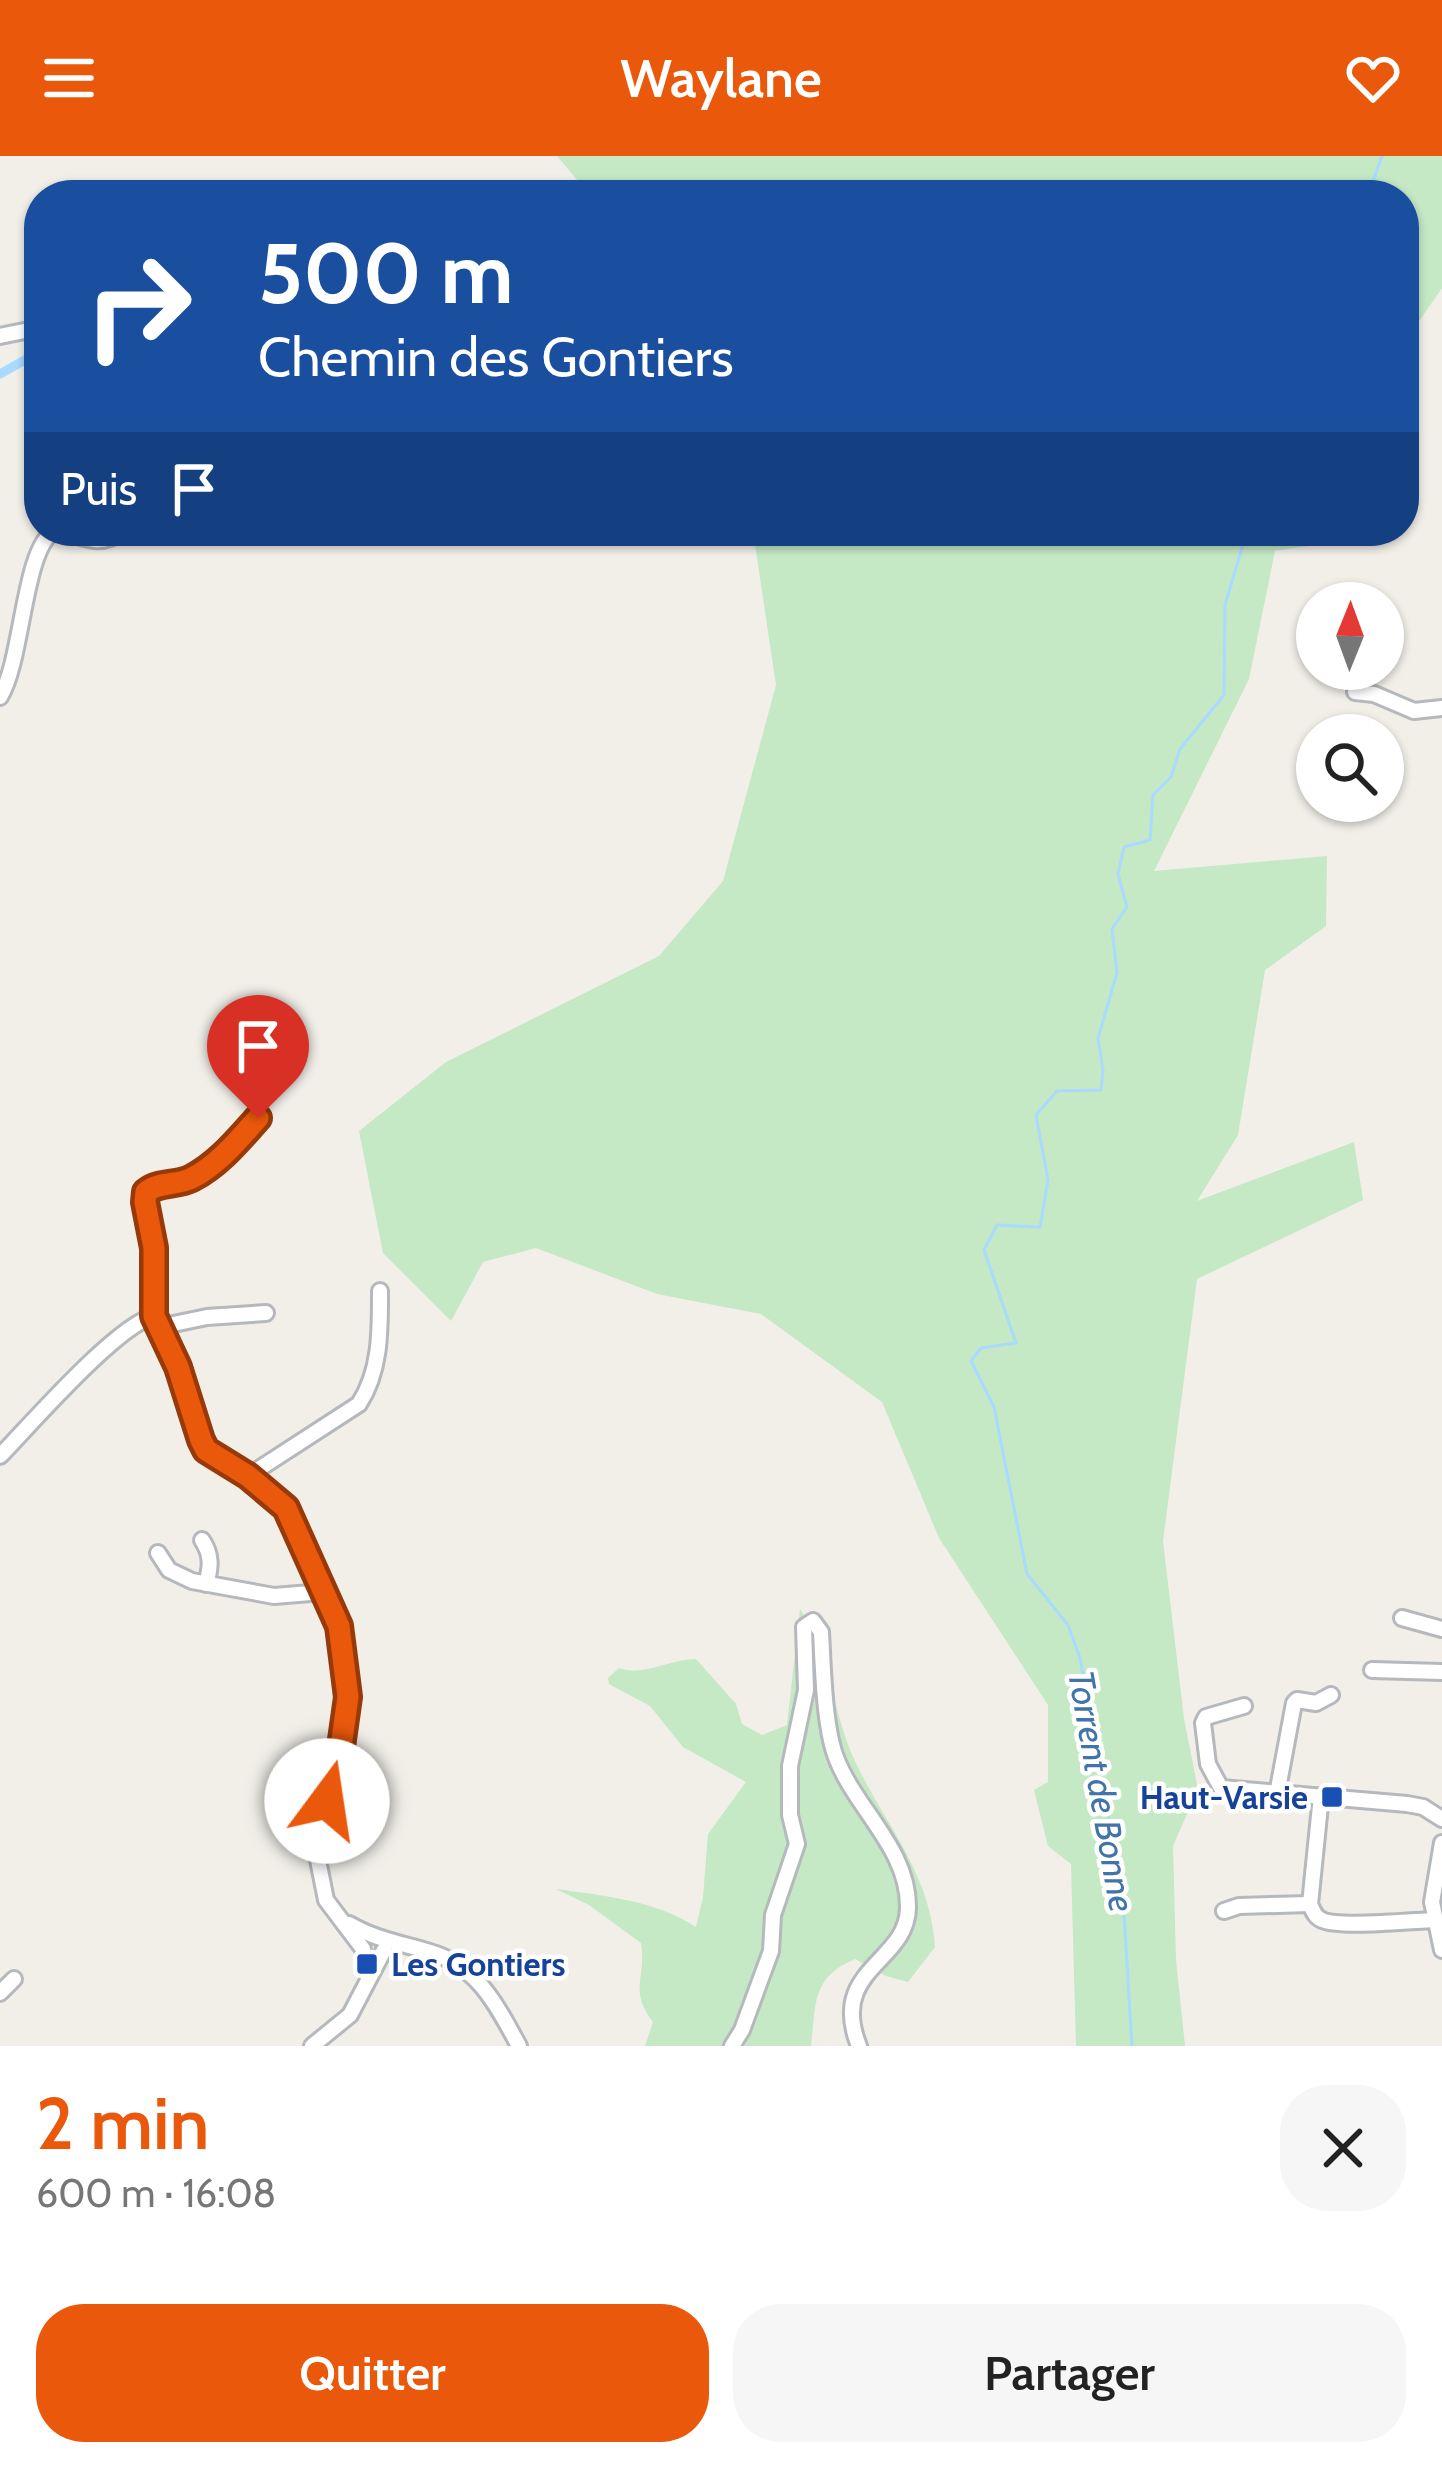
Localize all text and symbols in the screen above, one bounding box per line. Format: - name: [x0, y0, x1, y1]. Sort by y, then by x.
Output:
- icon: menu: [36, 45, 102, 111]
- text: Waylane: [620, 45, 822, 111]
- icon: heart: [1340, 45, 1406, 111]
- text: 500 m: [258, 222, 514, 324]
- icon: right: [60, 228, 216, 384]
- text: Chemin des Gontiers: [258, 324, 734, 390]
- icon: arrive: [161, 456, 227, 522]
- text: Puis: [60, 462, 137, 516]
- north arrow: [1296, 582, 1404, 690]
- map controls: [1296, 582, 1404, 822]
- button: search: [1296, 714, 1404, 822]
- pin: [207, 995, 309, 1118]
- icon: arrive: [225, 1013, 291, 1079]
- water label: Torrent de Bonne: [1059, 1667, 1145, 1915]
- position arrow: [264, 1738, 390, 1864]
- place label: Haut-Varsie: [1140, 1777, 1308, 1817]
- marker: Haut-Varsie: [1319, 1784, 1345, 1810]
- place label: Les Gontiers: [391, 1944, 565, 1984]
- marker: Les Gontiers: [354, 1951, 380, 1977]
- text: 2 min: [36, 2080, 209, 2167]
- button: close: [1280, 2085, 1406, 2211]
- text: 600 m · 16:08: [36, 2169, 276, 2217]
- button: Quitter: [36, 2304, 709, 2442]
- button: Partager: [733, 2304, 1406, 2442]

